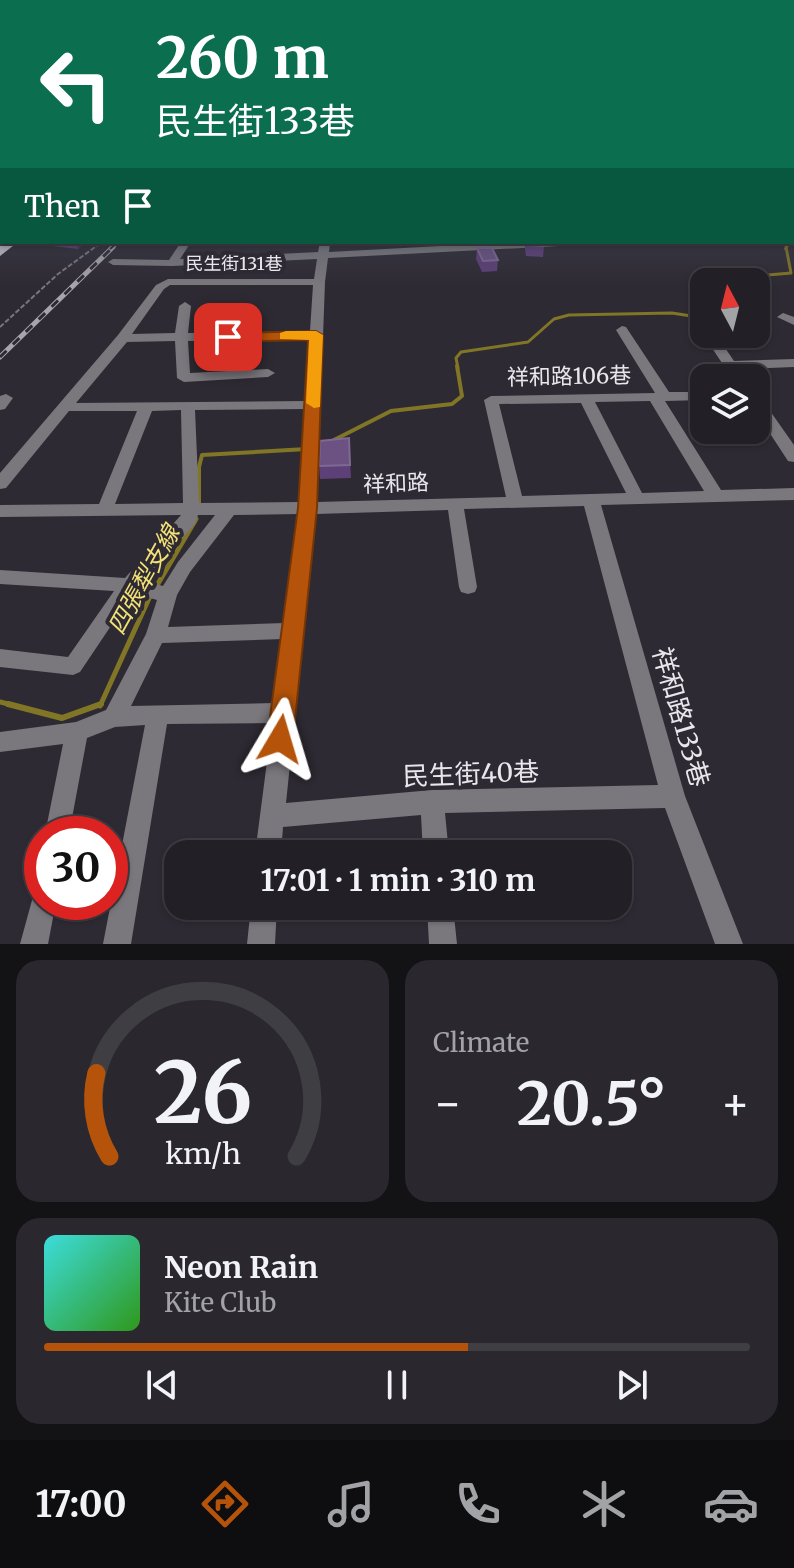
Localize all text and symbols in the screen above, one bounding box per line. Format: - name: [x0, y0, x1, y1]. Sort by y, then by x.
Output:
- text: 260 m: [156, 23, 329, 93]
- icon: left: [24, 32, 128, 136]
- text: 民生街133巷: [156, 99, 355, 144]
- icon: arrive: [116, 184, 160, 228]
- text: Then: [24, 187, 100, 225]
- street label: 民生街131巷: [185, 252, 283, 275]
- north arrow: [690, 268, 770, 348]
- map controls: [690, 268, 770, 444]
- pin: [194, 303, 262, 371]
- icon: arrive: [206, 315, 250, 359]
- street label: 祥和路106巷: [507, 361, 631, 391]
- button: layers: [690, 364, 770, 444]
- street label: 祥和路: [363, 468, 429, 498]
- water label: 四張犁支線: [101, 517, 188, 640]
- street label: 祥和路133巷: [646, 643, 717, 790]
- position arrow: [238, 697, 322, 781]
- street label: 民生街40巷: [402, 755, 540, 792]
- speed limit sign: 30: [24, 816, 128, 920]
- text: 17:01 · 1 min · 310 m: [261, 861, 535, 899]
- text: Climate: [433, 1026, 529, 1059]
- text: 26: [153, 1041, 252, 1146]
- text: 20.5°: [517, 1066, 666, 1141]
- text: −: [433, 1076, 462, 1131]
- text: +: [721, 1076, 750, 1131]
- text: km/h: [165, 1136, 240, 1172]
- text: Neon Rain: [164, 1248, 318, 1286]
- text: Kite Club: [164, 1286, 276, 1319]
- icon: previous: [140, 1363, 184, 1407]
- icon: pause: [375, 1363, 419, 1407]
- icon: next: [610, 1363, 654, 1407]
- icon: directions: [197, 1476, 253, 1532]
- icon: music: [323, 1476, 379, 1532]
- icon: phone: [450, 1476, 506, 1532]
- icon: climate: [576, 1476, 632, 1532]
- icon: car: [703, 1476, 759, 1532]
- text: 17:00: [35, 1482, 127, 1527]

